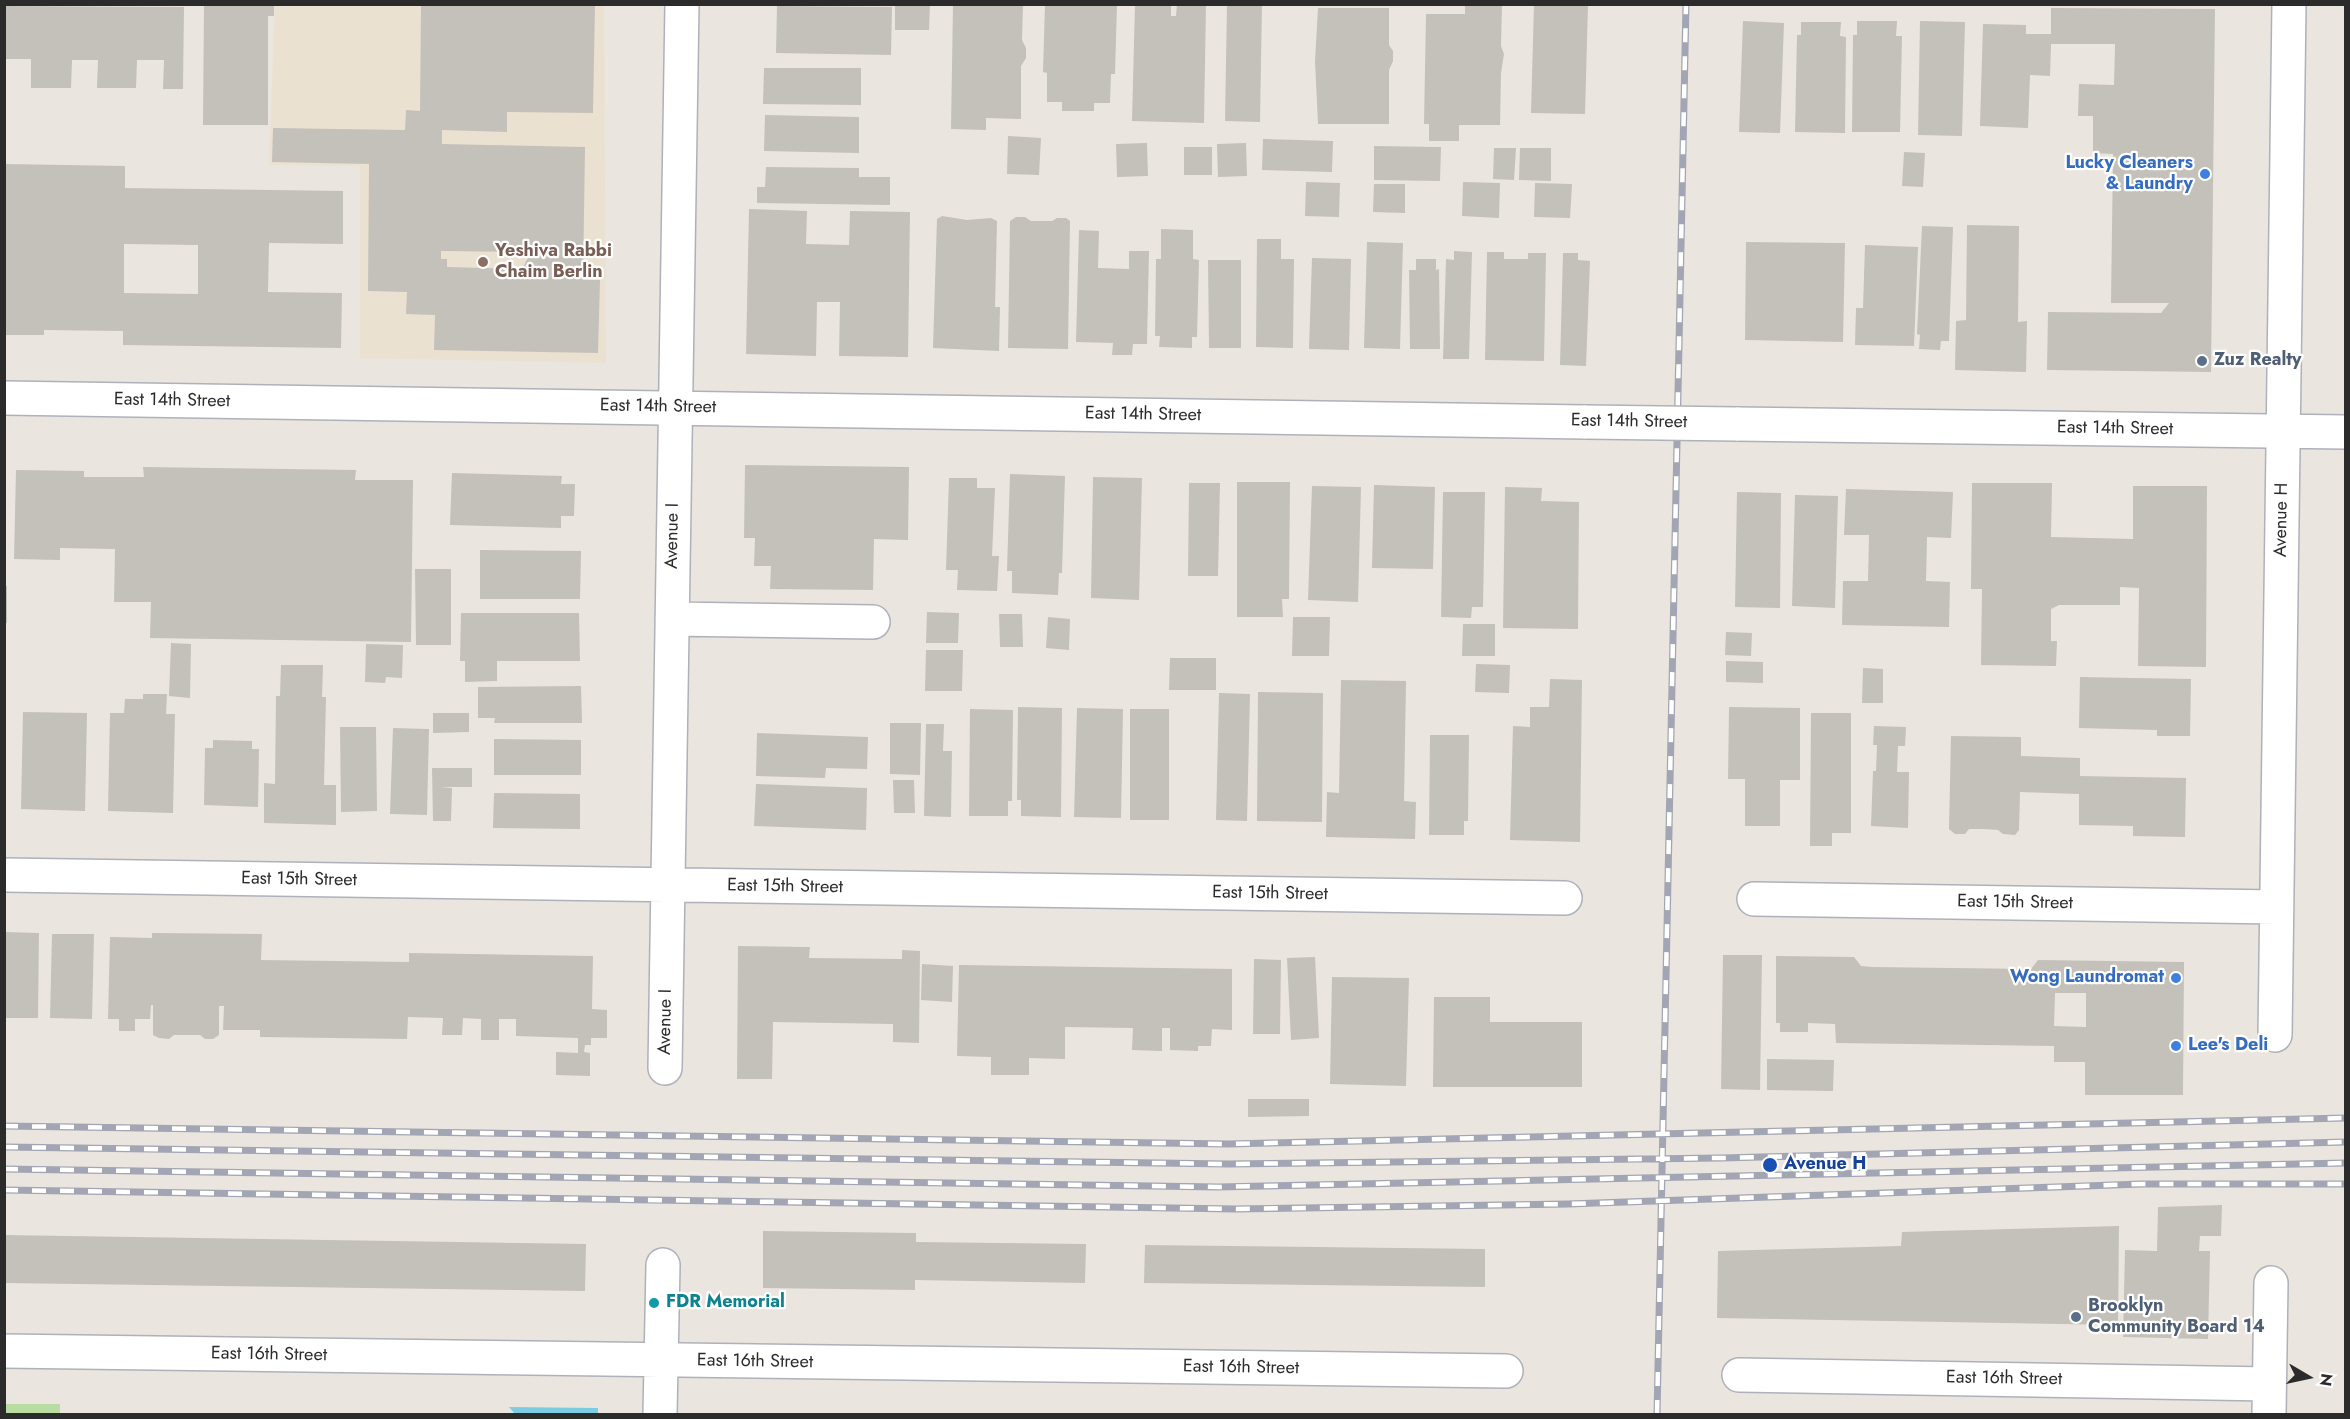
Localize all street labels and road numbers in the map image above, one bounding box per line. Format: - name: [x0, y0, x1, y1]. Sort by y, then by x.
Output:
- street label: East 14th Street: [114, 389, 230, 413]
- street label: East 14th Street: [600, 395, 716, 419]
- street label: East 14th Street: [1085, 403, 1201, 427]
- street label: East 14th Street: [1571, 410, 1687, 434]
- street label: East 14th Street: [2057, 417, 2173, 441]
- street label: Avenue H: [2271, 483, 2293, 557]
- street label: Avenue I: [662, 503, 684, 569]
- street label: East 15th Street: [241, 868, 357, 892]
- street label: East 15th Street: [727, 875, 843, 899]
- street label: East 15th Street: [1212, 882, 1328, 906]
- street label: East 15th Street: [1957, 891, 2073, 915]
- street label: Avenue I: [655, 989, 677, 1055]
- street label: East 16th Street: [211, 1343, 327, 1367]
- street label: East 16th Street: [697, 1350, 813, 1374]
- street label: East 16th Street: [1183, 1356, 1299, 1380]
- street label: East 16th Street: [1946, 1367, 2062, 1391]

